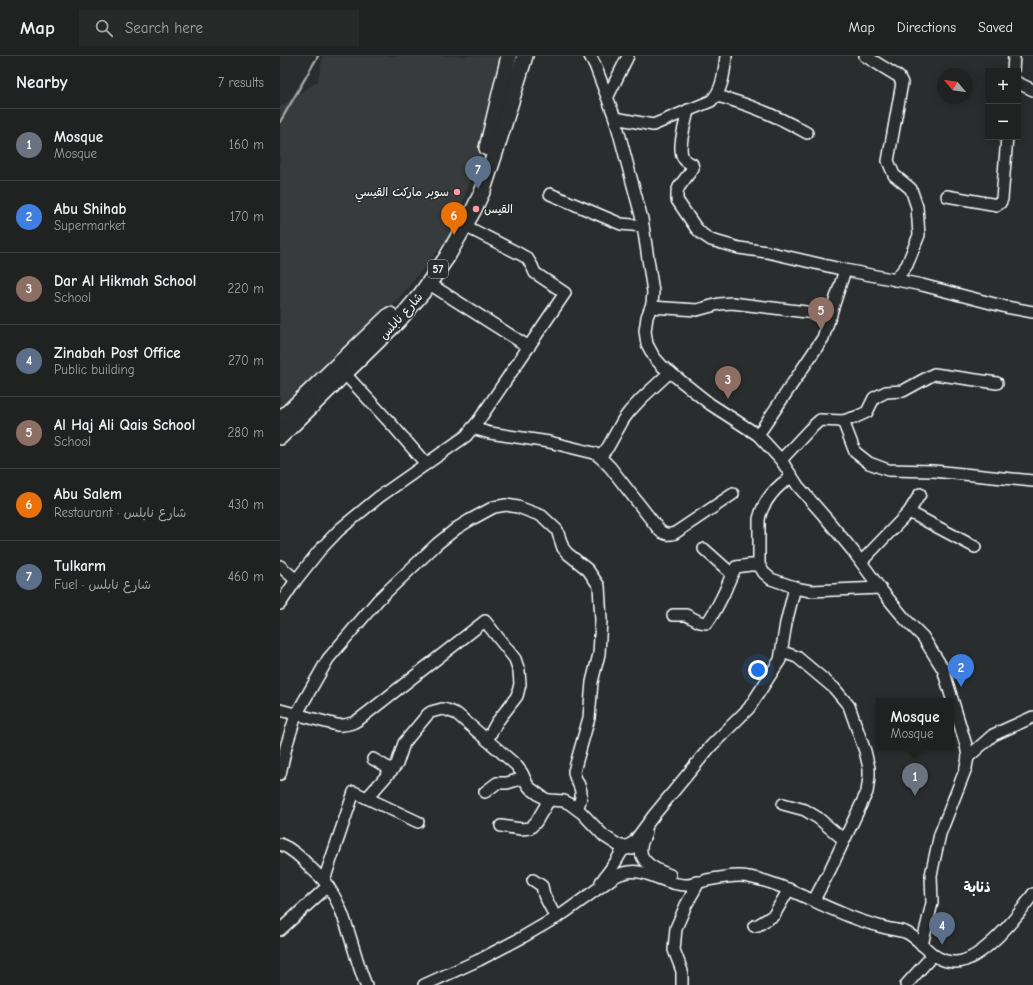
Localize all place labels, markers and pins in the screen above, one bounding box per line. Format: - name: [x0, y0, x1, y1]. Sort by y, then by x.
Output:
- pin: 7: [465, 156, 491, 189]
- place label: سوبر ماركت القيسي: [355, 185, 449, 203]
- marker: سوبر ماركت القيسي: [452, 187, 462, 197]
- pin: 6: [441, 202, 467, 235]
- place label: القيس: [484, 202, 513, 216]
- marker: القيس: [471, 204, 481, 214]
- pin: 5: [808, 297, 834, 330]
- pin: 3: [715, 366, 741, 399]
- pin: 2: [948, 654, 974, 687]
- pin: 1: [902, 763, 928, 796]
- pin: 4: [929, 912, 955, 945]

